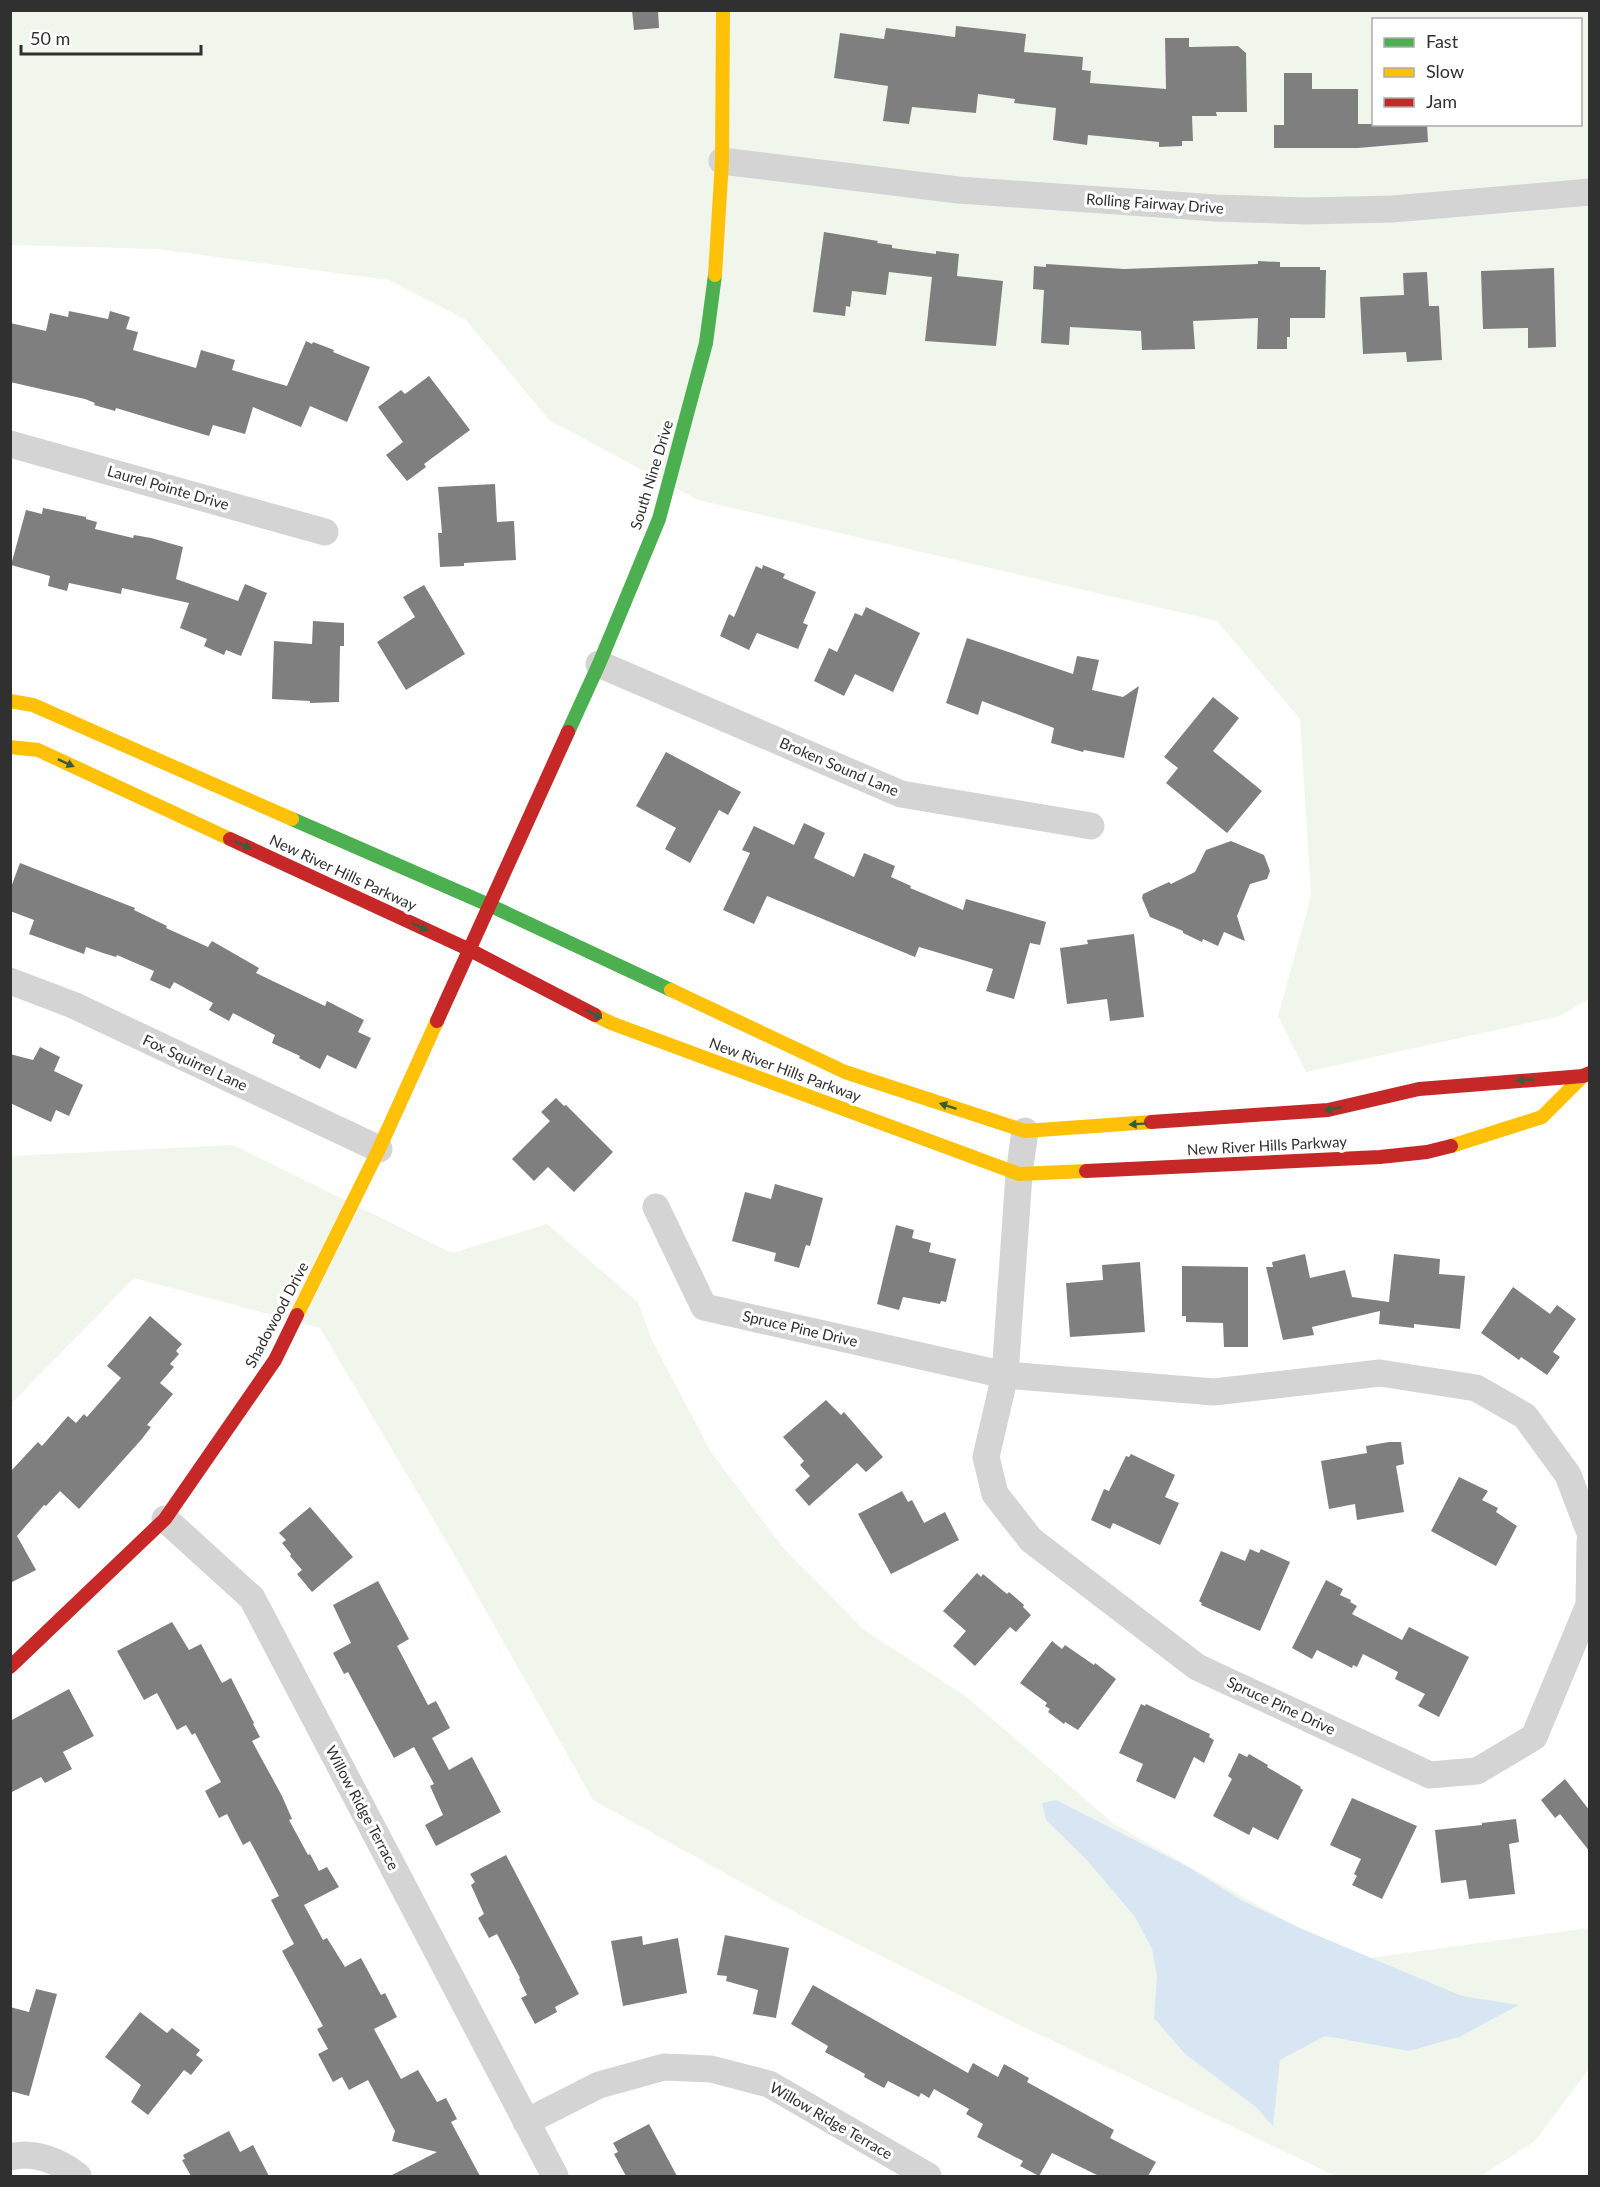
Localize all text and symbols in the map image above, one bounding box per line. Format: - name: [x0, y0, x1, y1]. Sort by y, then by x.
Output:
- scale bar: [21, 18, 201, 56]
- legend: [1372, 18, 1582, 126]
- text: 50 m: [30, 27, 70, 49]
- text: Fast: [1426, 30, 1459, 52]
- text: Slow: [1426, 60, 1464, 82]
- text: Jam: [1426, 90, 1457, 112]
- street label: Rolling Fairway Drive: [1086, 189, 1225, 217]
- street label: South Nine Drive: [626, 418, 676, 532]
- street label: Laurel Pointe Drive: [105, 461, 231, 513]
- street label: Broken Sound Lane: [777, 733, 902, 799]
- one-way arrow: [57, 758, 74, 767]
- street label: New River Hills Parkway: [267, 830, 420, 914]
- one-way arrow: [234, 840, 251, 849]
- one-way arrow: [411, 922, 429, 932]
- one-way arrow: [585, 1009, 603, 1019]
- street label: Fox Squirrel Lane: [140, 1030, 251, 1094]
- street label: New River Hills Parkway: [707, 1033, 864, 1105]
- one-way arrow: [1516, 1075, 1535, 1085]
- one-way arrow: [939, 1101, 957, 1110]
- one-way arrow: [1323, 1105, 1342, 1114]
- one-way arrow: [1129, 1119, 1148, 1128]
- street label: New River Hills Parkway: [1187, 1132, 1348, 1158]
- street label: Shadowood Drive: [241, 1258, 312, 1371]
- street label: Spruce Pine Drive: [741, 1306, 860, 1350]
- street label: Spruce Pine Drive: [1224, 1672, 1339, 1738]
- street label: Willow Ridge Terrace: [322, 1742, 403, 1873]
- street label: Willow Ridge Terrace: [767, 2078, 896, 2163]

